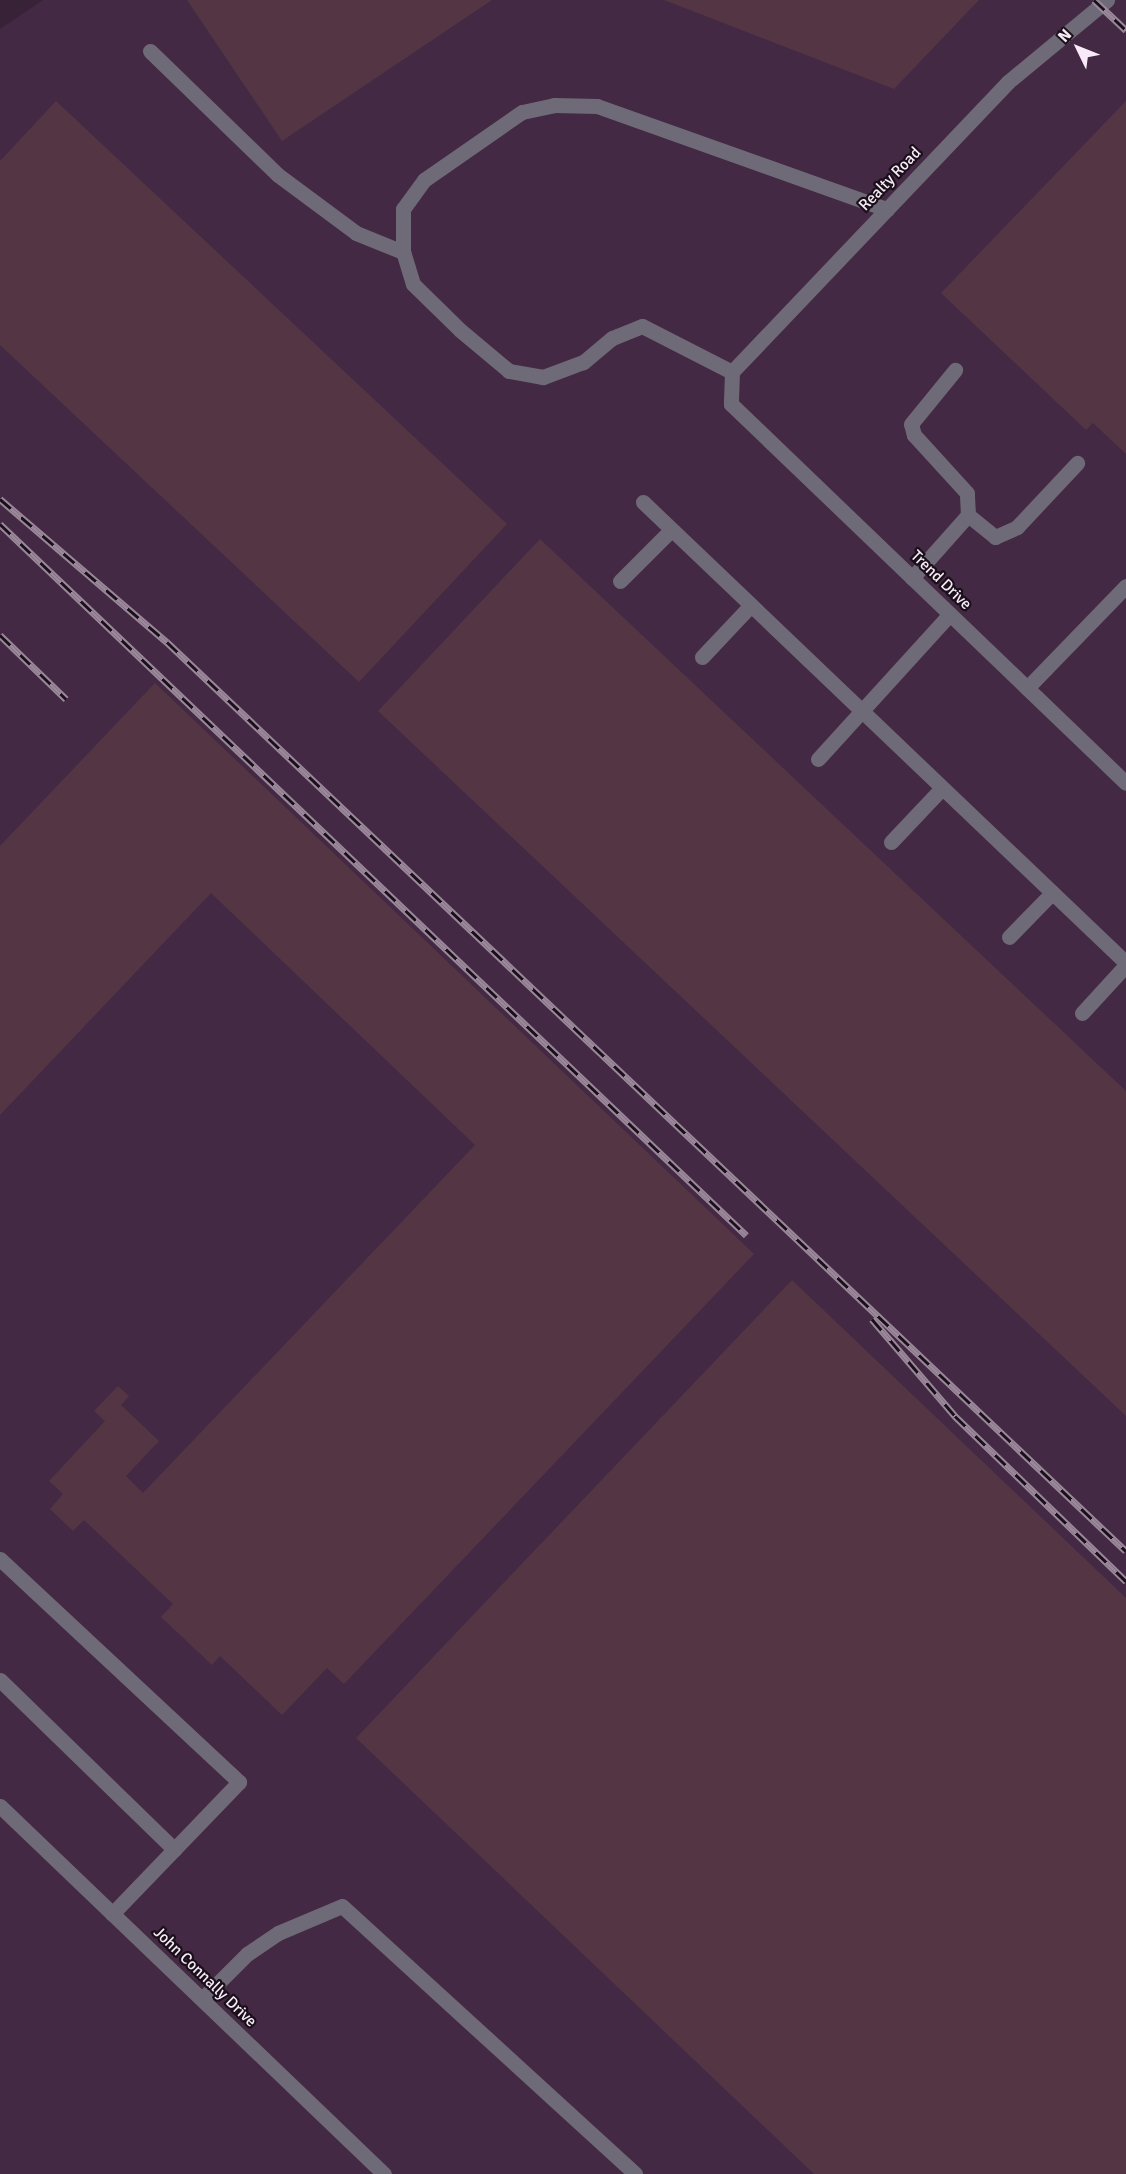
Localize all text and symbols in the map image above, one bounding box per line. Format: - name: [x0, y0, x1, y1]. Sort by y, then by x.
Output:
- north arrow: [1048, 18, 1108, 78]
- text: N: [1054, 25, 1076, 47]
- street label: Realty Road: [855, 143, 925, 215]
- street label: Trend Drive: [907, 546, 975, 614]
- street label: John Connally Drive: [150, 1923, 260, 2031]

